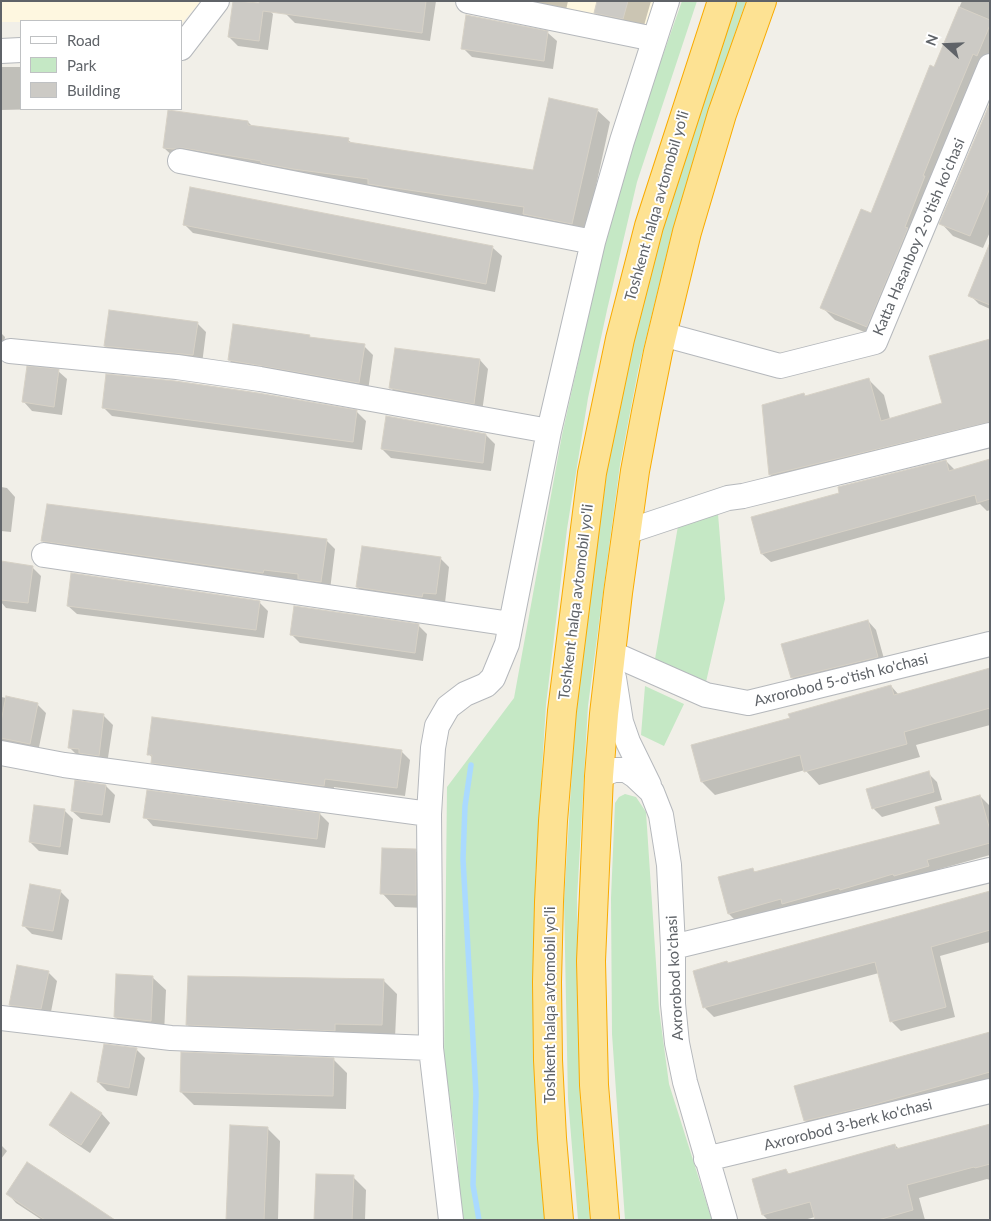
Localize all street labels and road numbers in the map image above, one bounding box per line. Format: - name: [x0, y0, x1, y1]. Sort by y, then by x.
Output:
- street label: Toshkent halqa avtomobil yo'li: [621, 109, 693, 303]
- street label: Katta Hasanboy 2-o'tish ko'chasi: [869, 136, 969, 338]
- street label: Toshkent halqa avtomobil yo'li: [555, 503, 597, 701]
- street label: Axrorobod 5-o'tish ko'chasi: [752, 650, 930, 710]
- street label: Toshkent halqa avtomobil yo'li: [541, 906, 559, 1104]
- street label: Axrorobod ko'chasi: [663, 915, 687, 1041]
- street label: Axrorobod 3-berk ko'chasi: [762, 1095, 934, 1155]

